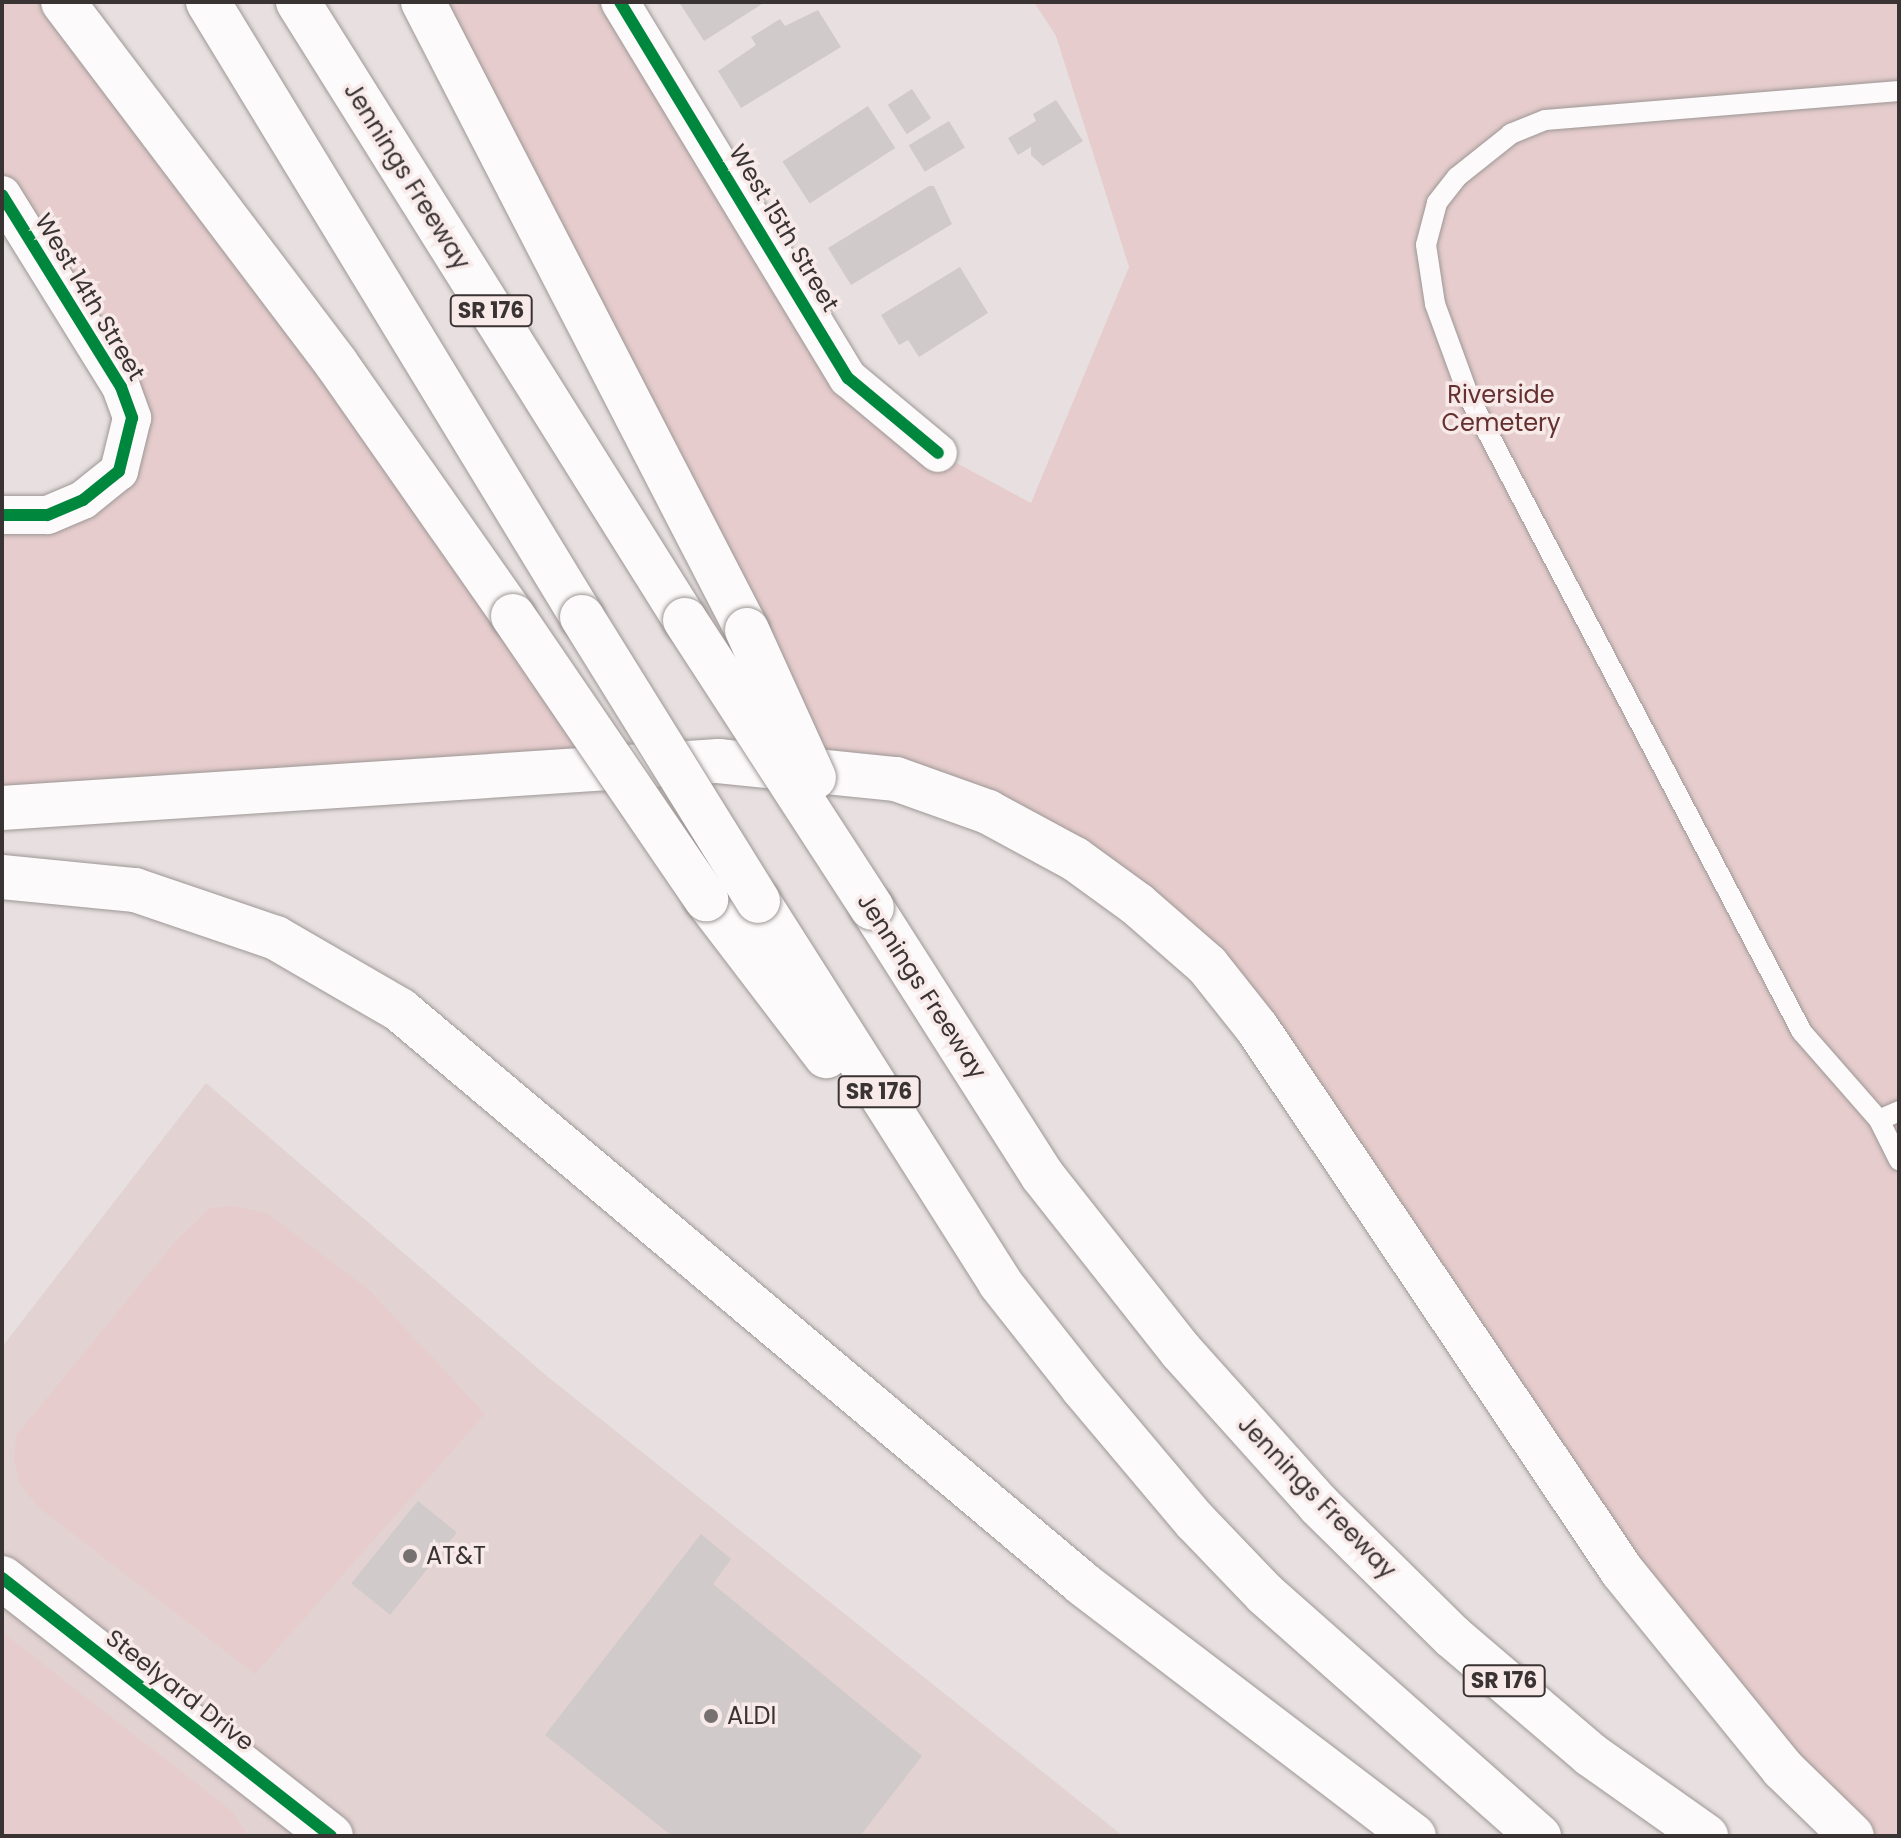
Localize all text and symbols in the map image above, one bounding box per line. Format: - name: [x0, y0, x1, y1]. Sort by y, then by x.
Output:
- street label: Jennings Freeway: [338, 77, 476, 275]
- street label: West 15th Street: [723, 139, 845, 317]
- street label: West 14th Street: [29, 208, 151, 386]
- road number: SR 176: [449, 293, 533, 329]
- park label: Riverside Cemetery: [1441, 381, 1561, 437]
- street label: Jennings Freeway: [851, 888, 993, 1084]
- road number: SR 176: [837, 1074, 921, 1110]
- street label: Jennings Freeway: [1232, 1410, 1402, 1584]
- place label: AT&T: [426, 1542, 486, 1570]
- marker: AT&T: [401, 1547, 419, 1565]
- street label: Steelyard Drive: [100, 1623, 260, 1757]
- road number: SR 176: [1462, 1663, 1546, 1699]
- place label: ALDI: [727, 1702, 776, 1730]
- marker: ALDI: [702, 1707, 720, 1725]

